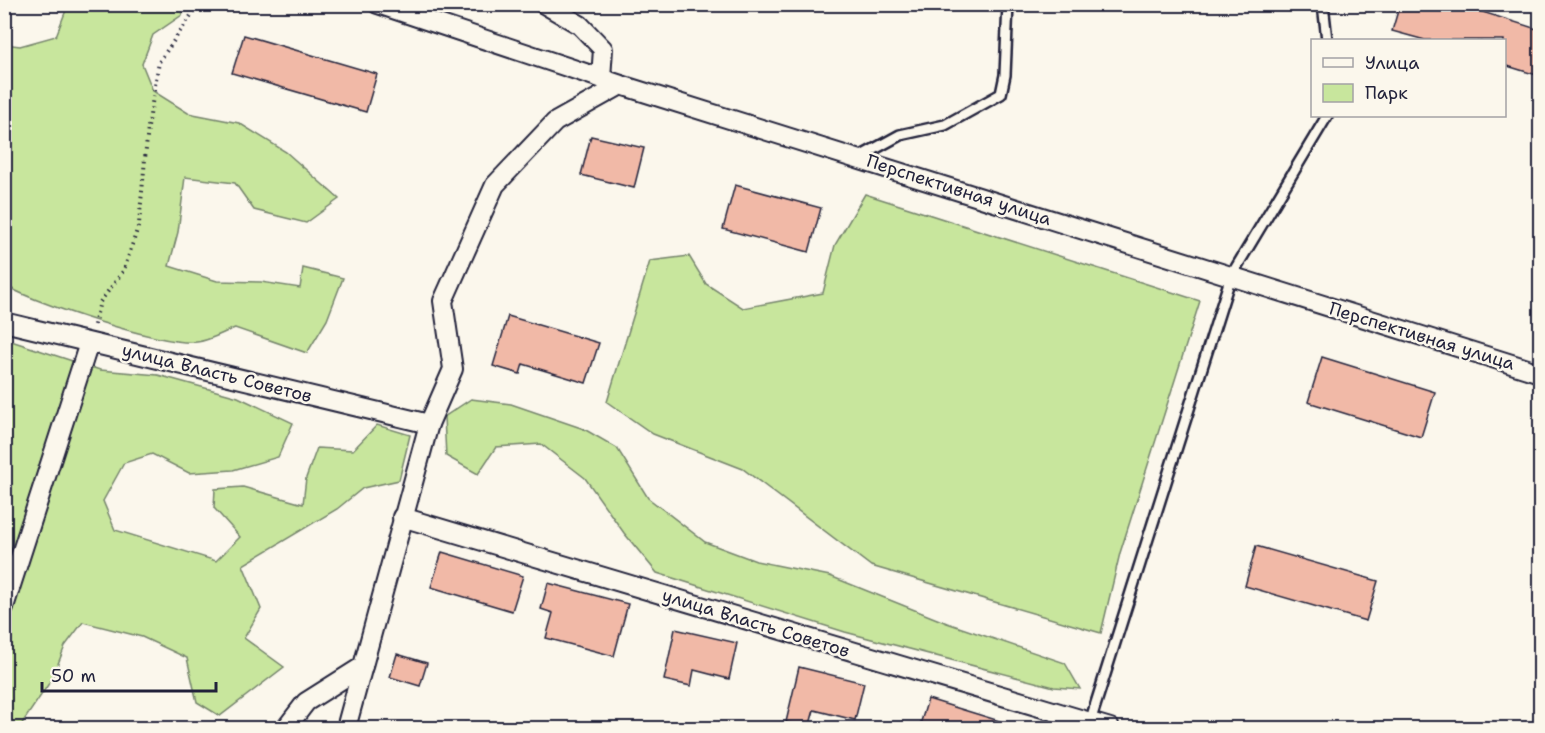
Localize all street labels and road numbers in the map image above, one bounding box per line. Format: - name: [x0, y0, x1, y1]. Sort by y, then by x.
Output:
- street label: Перспективная улица: [863, 149, 1055, 231]
- street label: Перспективная улица: [1326, 296, 1518, 376]
- street label: улица Власть Советов: [120, 338, 314, 408]
- street label: улица Власть Советов: [659, 583, 853, 663]

